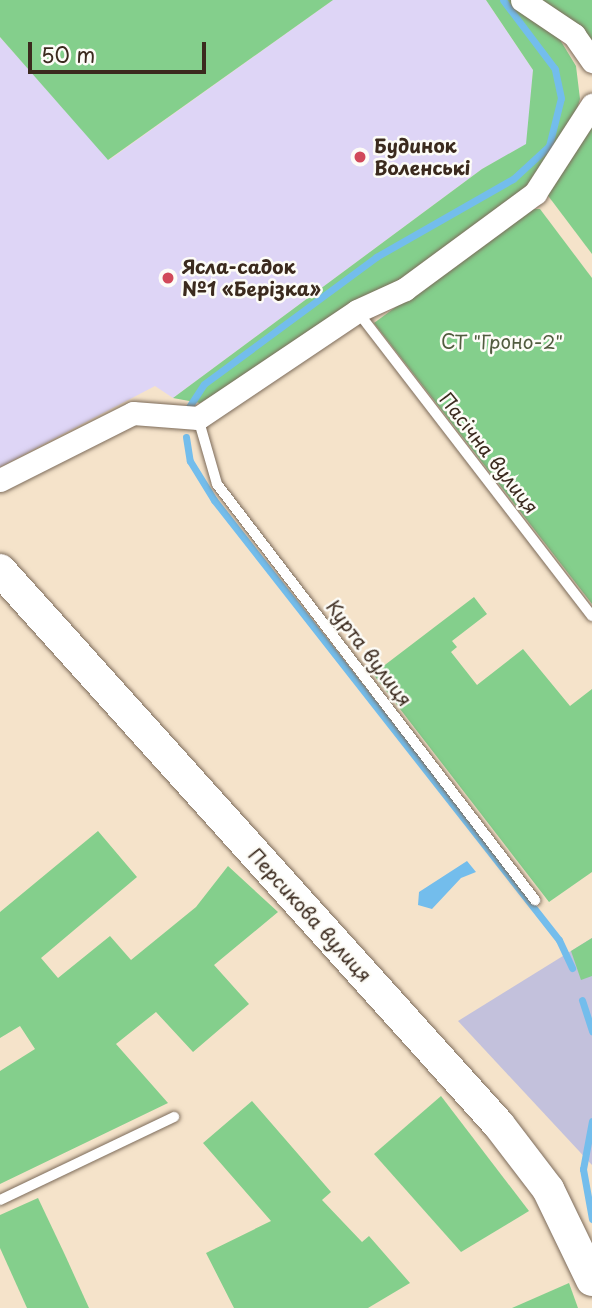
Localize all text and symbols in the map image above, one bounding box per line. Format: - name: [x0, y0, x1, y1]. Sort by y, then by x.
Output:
- scale bar: [32, 28, 210, 72]
- text: 50 m: [41, 38, 95, 70]
- place label: Будинок Воленські: [374, 135, 470, 179]
- marker: Будинок Воленські: [352, 149, 368, 165]
- place label: Ясла-садок №1 «Берізка»: [182, 256, 321, 300]
- marker: Ясла-садок №1 «Берізка»: [160, 270, 176, 286]
- park label: СТ "Гроно-2": [441, 331, 563, 353]
- street label: Пасічна вулиця: [434, 388, 544, 518]
- street label: Курта вулиця: [321, 595, 417, 711]
- street label: Персикова вулиця: [244, 843, 376, 987]

